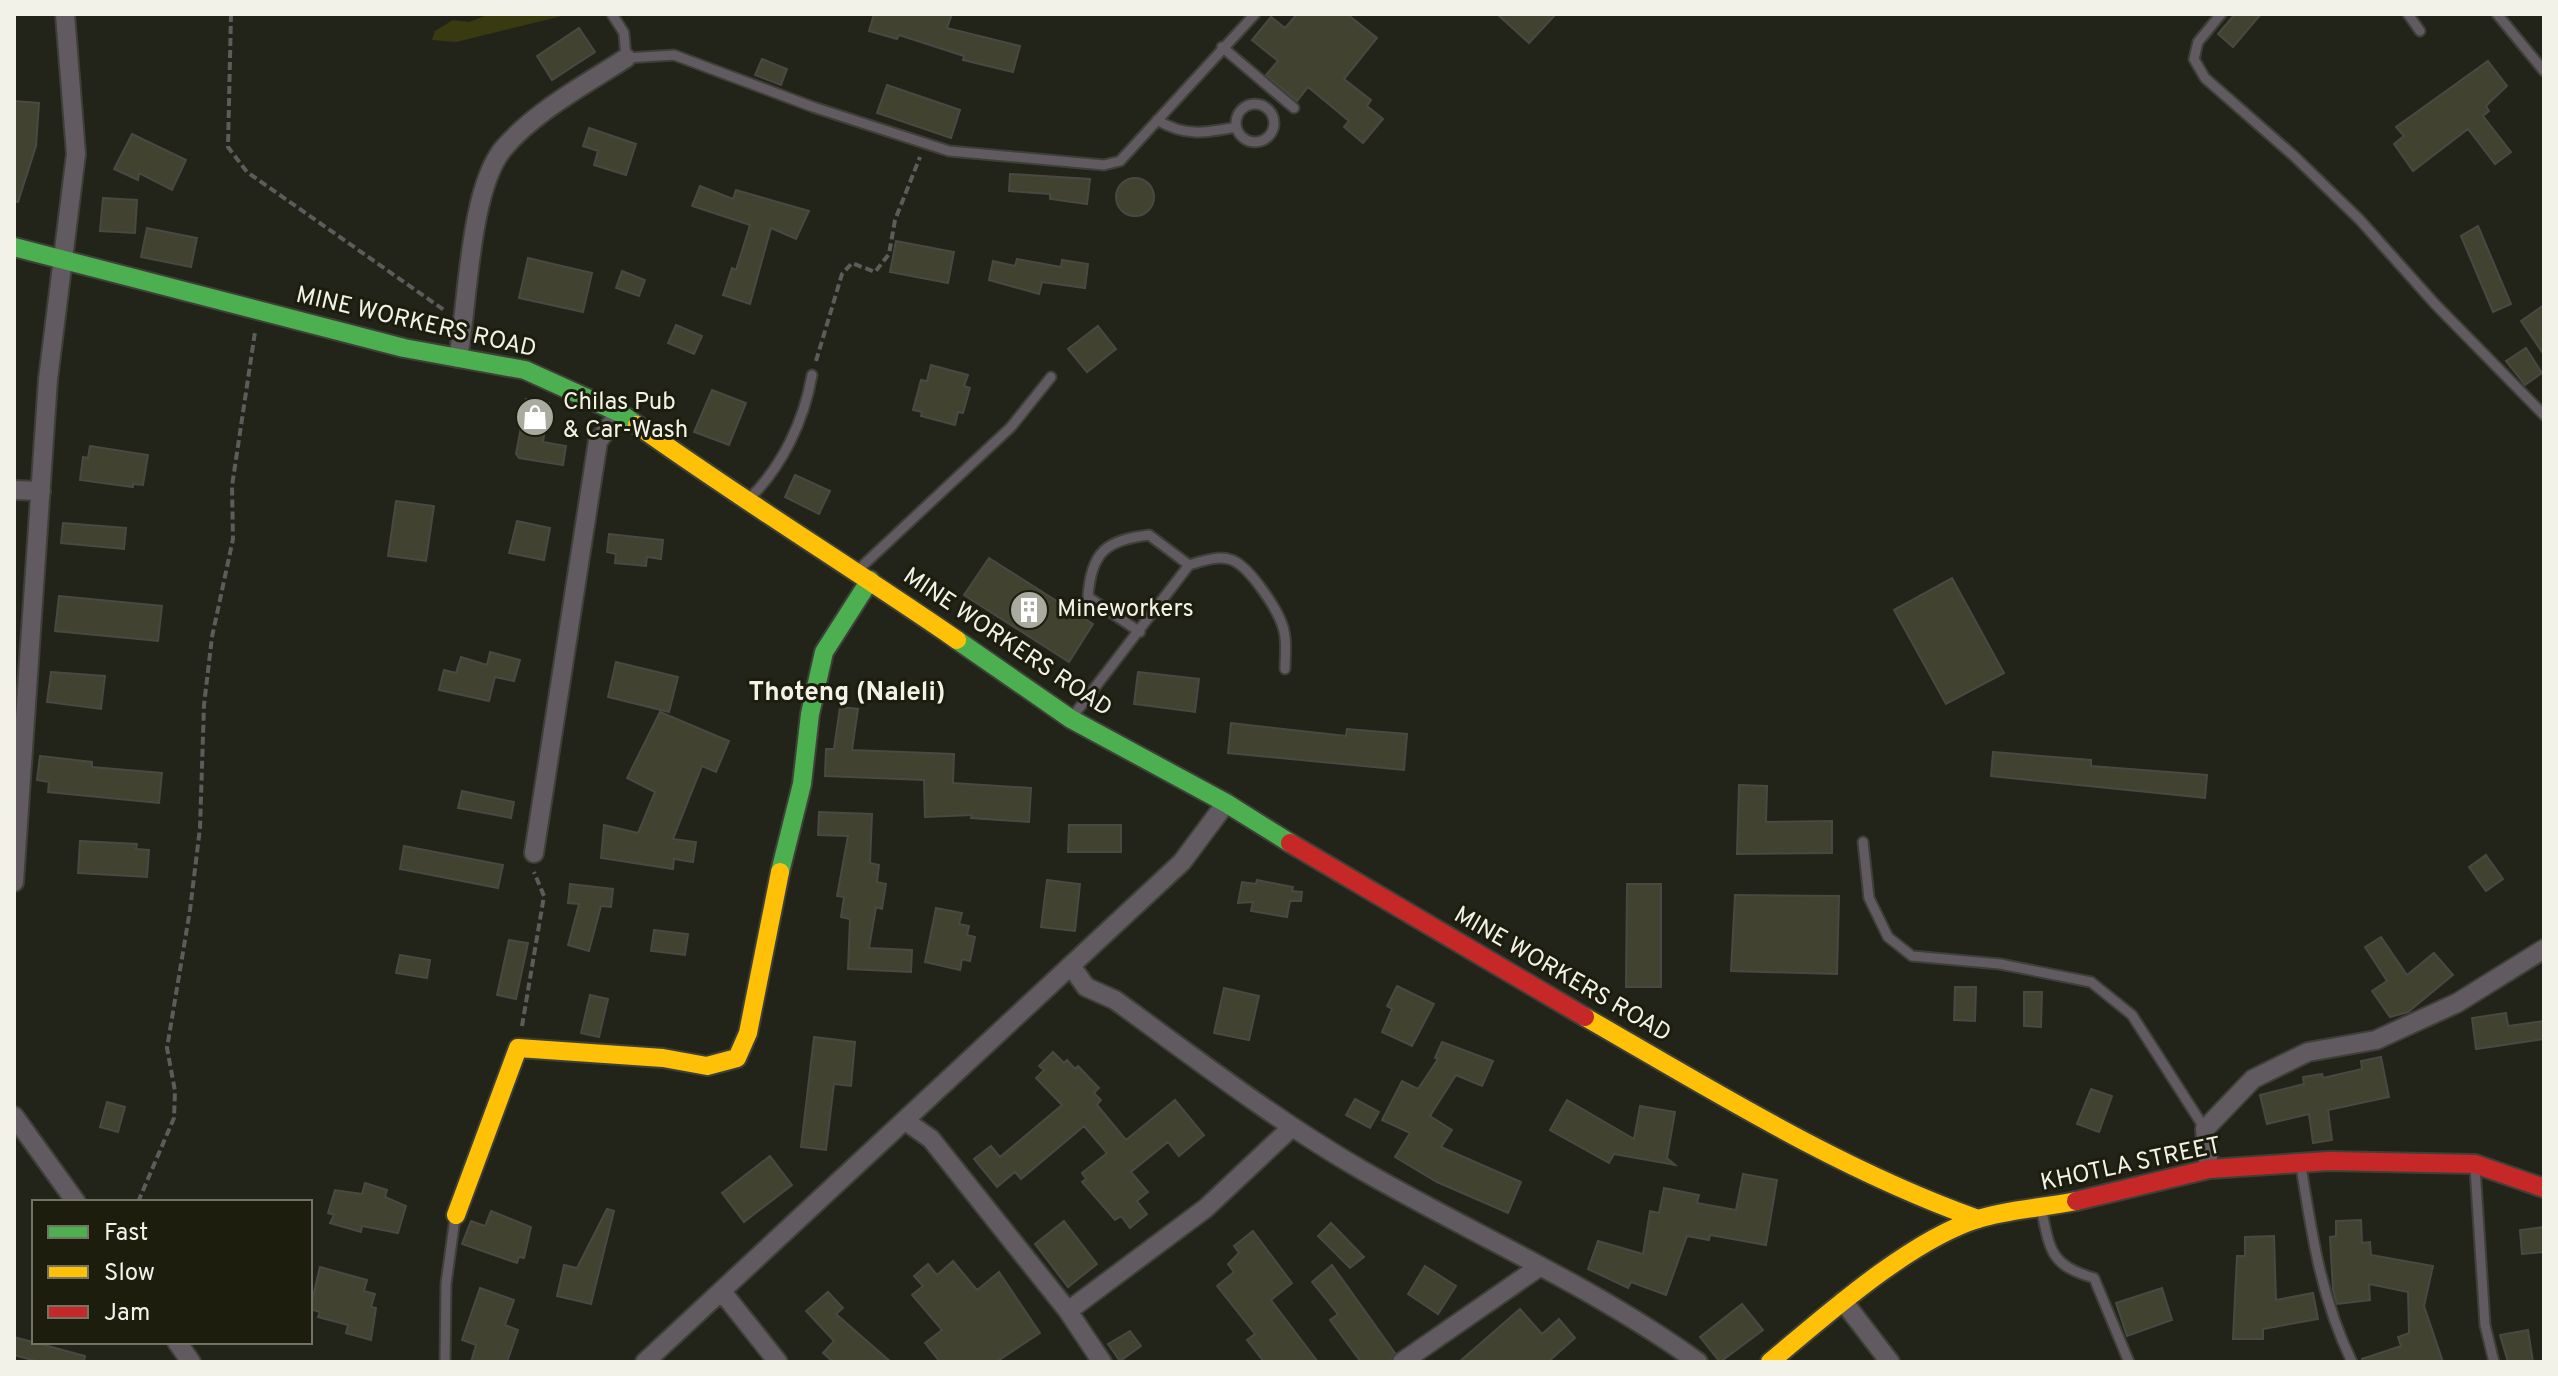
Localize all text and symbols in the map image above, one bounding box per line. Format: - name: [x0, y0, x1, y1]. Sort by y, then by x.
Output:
- street label: MINE WORKERS ROAD: [293, 281, 539, 365]
- place label: Chilas Pub & Car-Wash: [563, 388, 688, 446]
- shop icon: Chilas Pub & Car-Wash: [514, 396, 556, 438]
- street label: MINE WORKERS ROAD: [897, 562, 1117, 724]
- building icon: Mineworkers: [1008, 589, 1050, 631]
- place label: Mineworkers: [1057, 595, 1194, 625]
- district label: Thoteng (Naleli): [749, 677, 945, 710]
- street label: MINE WORKERS ROAD: [1448, 901, 1676, 1049]
- street label: KHOTLA STREET: [2038, 1131, 2224, 1199]
- legend: [32, 1200, 312, 1344]
- text: Fast: [104, 1219, 148, 1249]
- text: Slow: [104, 1259, 155, 1289]
- text: Jam: [104, 1299, 150, 1329]

